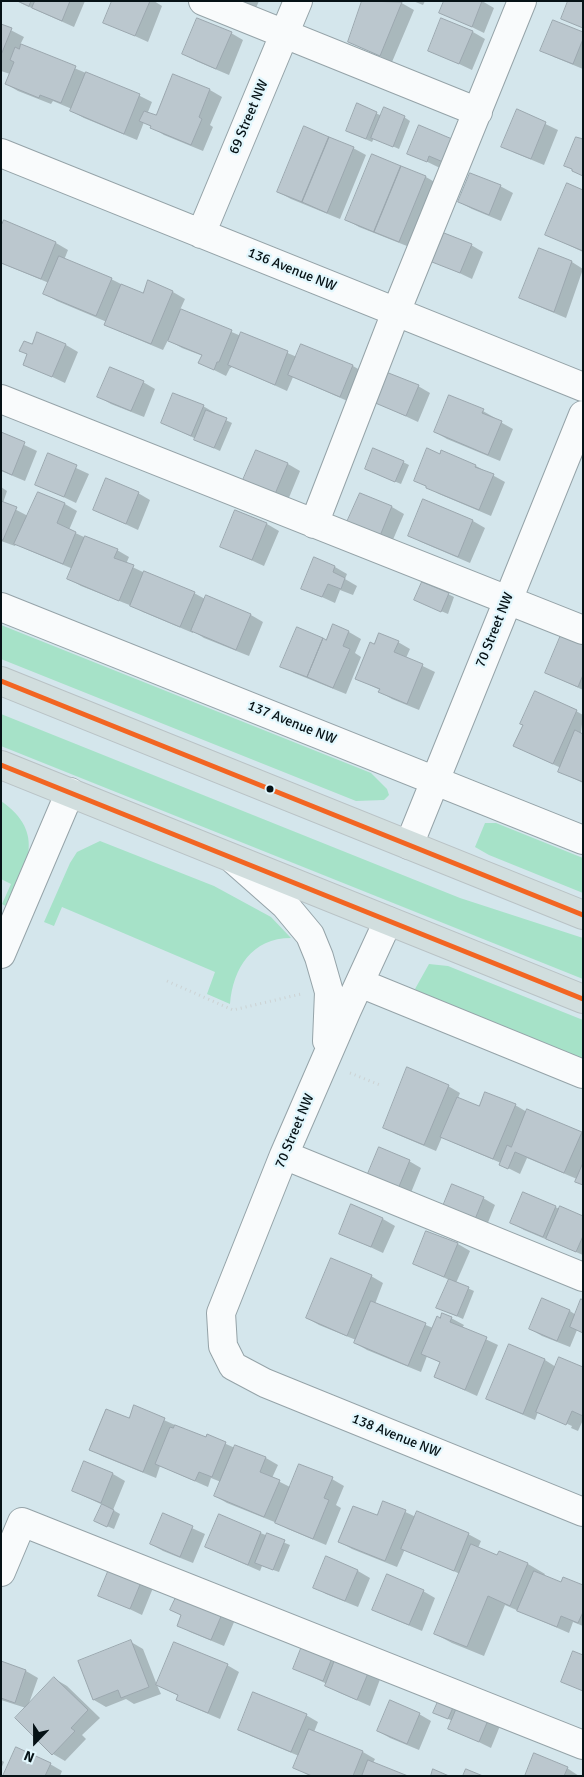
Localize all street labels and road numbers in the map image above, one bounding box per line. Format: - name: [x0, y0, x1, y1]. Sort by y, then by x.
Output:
- street label: 69 Street NW: [226, 77, 272, 157]
- street label: 136 Avenue NW: [245, 245, 339, 295]
- street label: 70 Street NW: [472, 590, 518, 670]
- street label: 137 Avenue NW: [245, 698, 339, 748]
- street label: 70 Street NW: [272, 1091, 318, 1171]
- street label: 138 Avenue NW: [349, 1411, 443, 1461]

